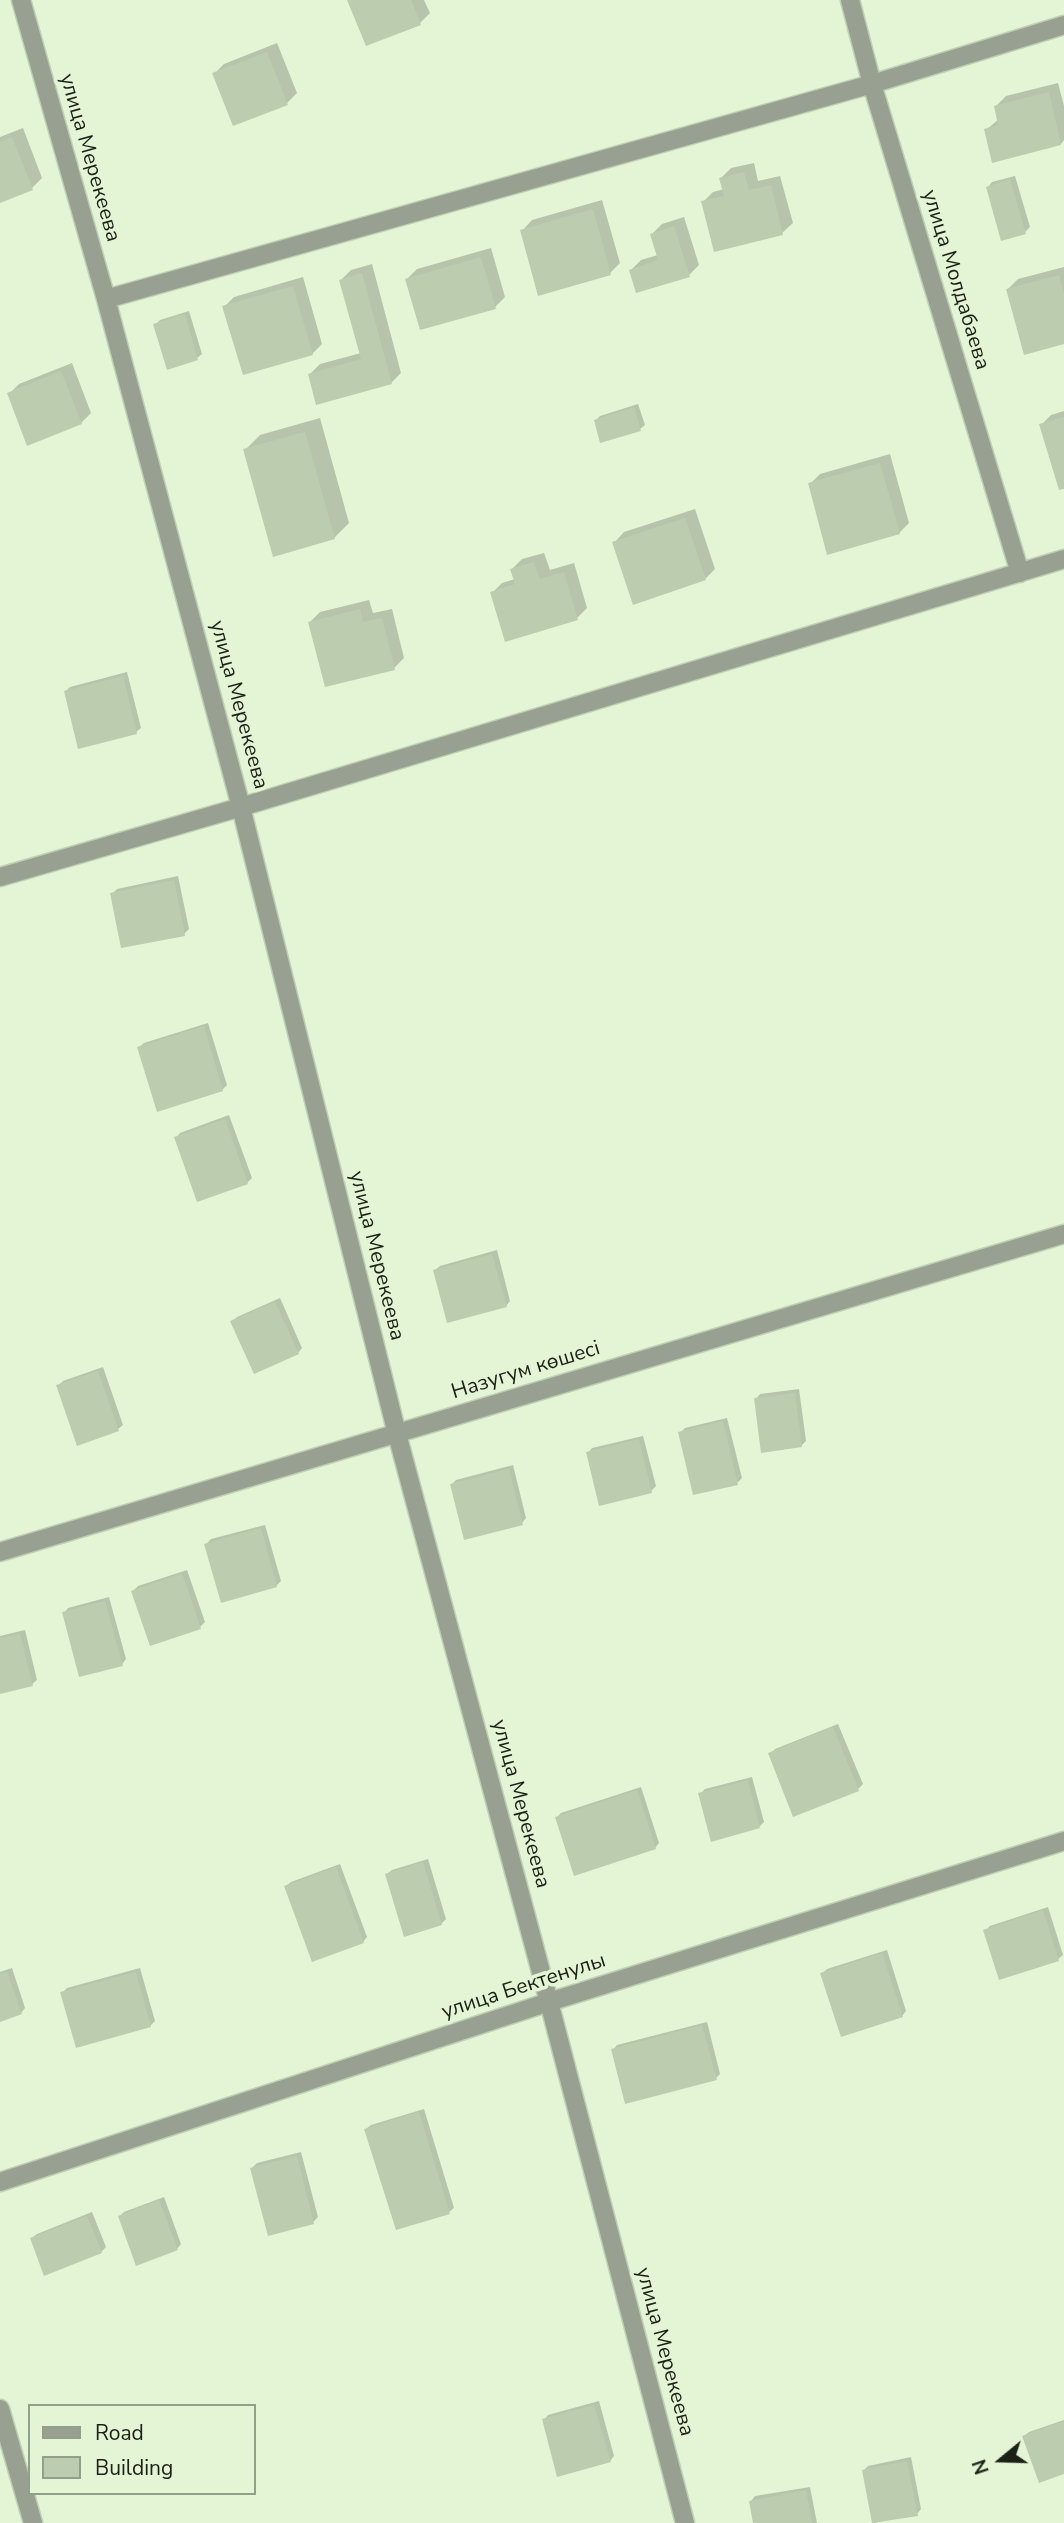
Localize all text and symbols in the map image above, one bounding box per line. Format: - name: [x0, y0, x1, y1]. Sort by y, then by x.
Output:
- street label: улица Мерекеева: [53, 71, 125, 245]
- street label: улица Молдабаева: [916, 187, 994, 373]
- street label: улица Мерекеева: [203, 618, 273, 792]
- street label: улица Мерекеева: [343, 1169, 409, 1343]
- street label: Назугум көшесі: [449, 1336, 603, 1406]
- street label: улица Мерекеева: [485, 1717, 555, 1891]
- street label: улица Бектенулы: [439, 1949, 609, 2025]
- street label: улица Мерекеева: [629, 2265, 699, 2439]
- legend: [28, 2404, 256, 2495]
- text: Road: [95, 2419, 144, 2447]
- north arrow: [966, 2425, 1036, 2495]
- text: Building: [95, 2454, 173, 2482]
- text: N: [967, 2456, 996, 2478]

